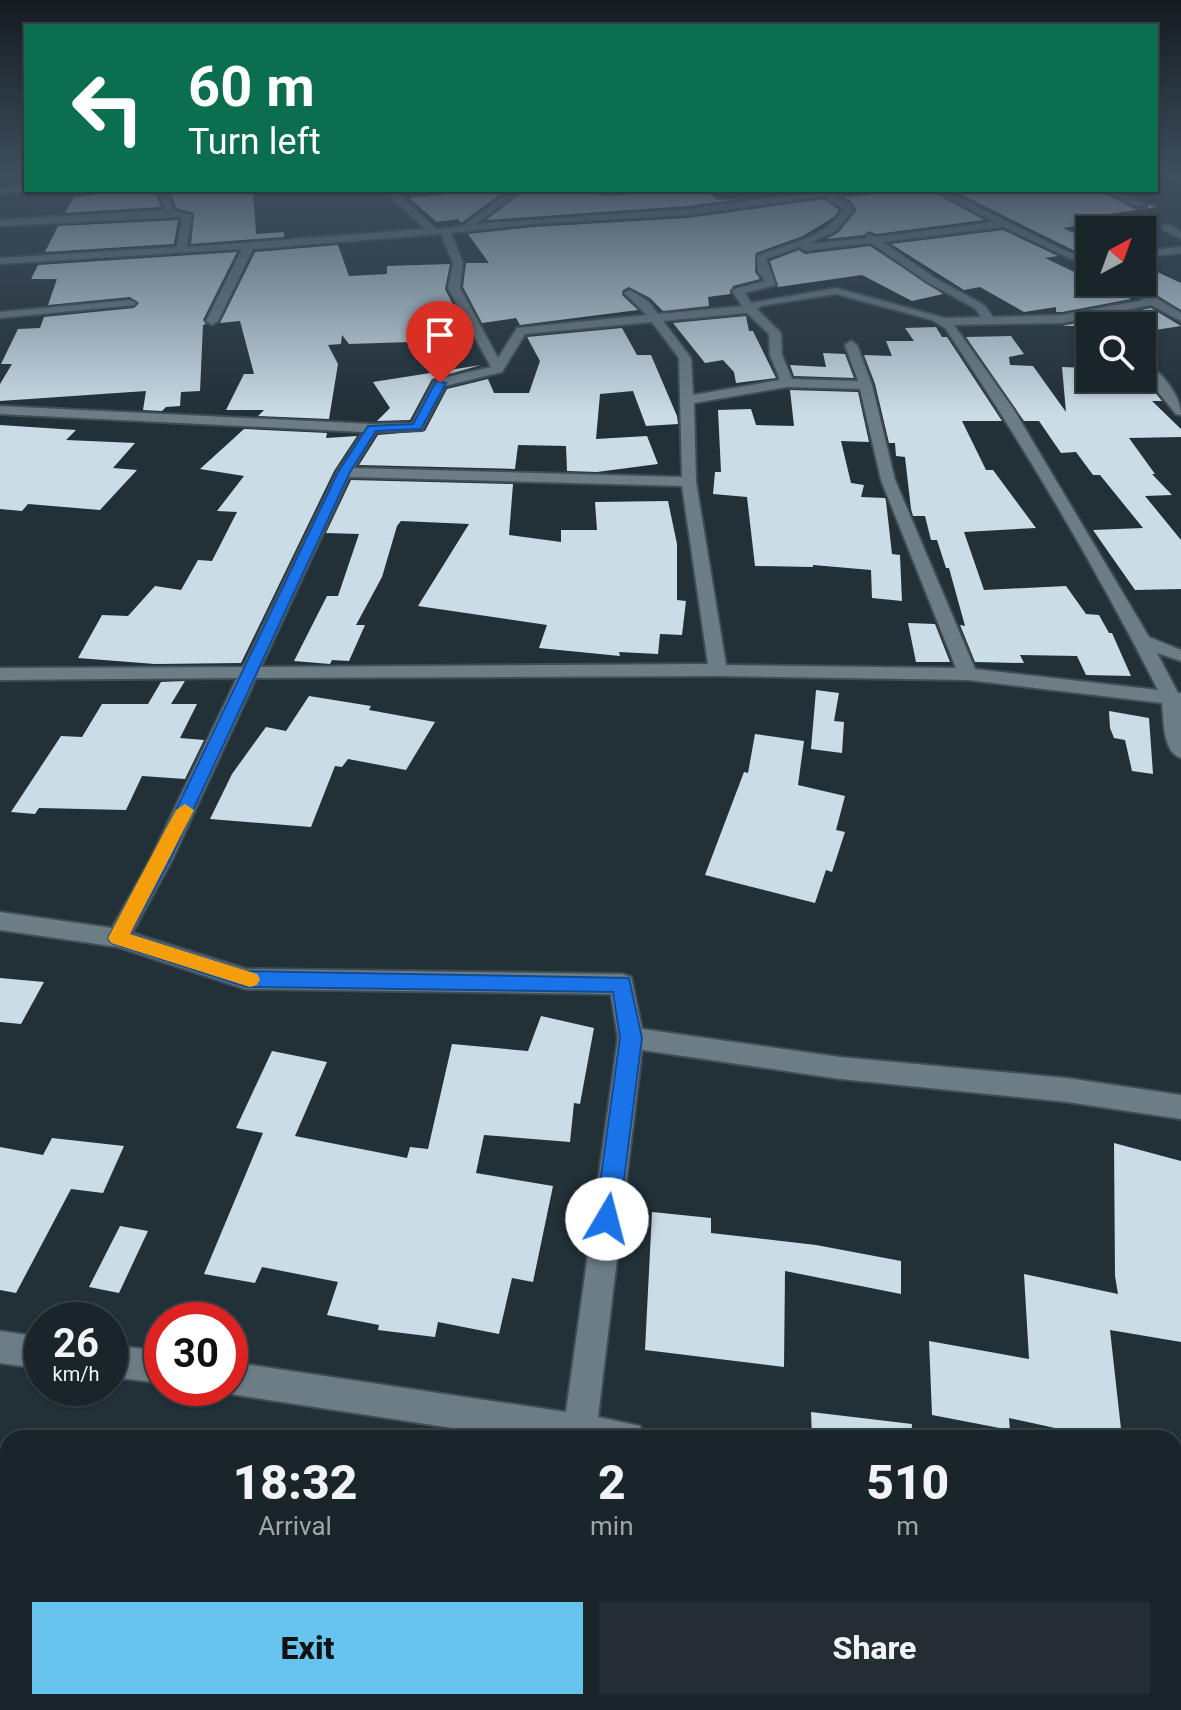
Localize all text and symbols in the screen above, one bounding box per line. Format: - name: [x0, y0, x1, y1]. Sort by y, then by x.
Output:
- text: 60 m: [188, 54, 315, 120]
- icon: left: [56, 56, 160, 160]
- text: Turn left: [188, 121, 321, 163]
- north arrow: [1076, 216, 1156, 296]
- map controls: [1076, 216, 1156, 392]
- pin: [406, 301, 474, 383]
- button: search: [1076, 312, 1156, 392]
- icon: arrive: [418, 313, 462, 357]
- position arrow: [565, 1177, 649, 1261]
- speed limit sign: 30: [144, 1302, 248, 1406]
- text: 26: [53, 1320, 99, 1367]
- text: km/h: [53, 1362, 99, 1386]
- text: 18:32: [233, 1454, 357, 1511]
- text: 2: [598, 1454, 626, 1511]
- text: 510: [866, 1454, 949, 1511]
- text: Arrival: [258, 1511, 332, 1541]
- text: min: [590, 1511, 634, 1541]
- text: m: [896, 1511, 919, 1541]
- button: Exit: [32, 1602, 583, 1694]
- button: Share: [599, 1602, 1150, 1694]

